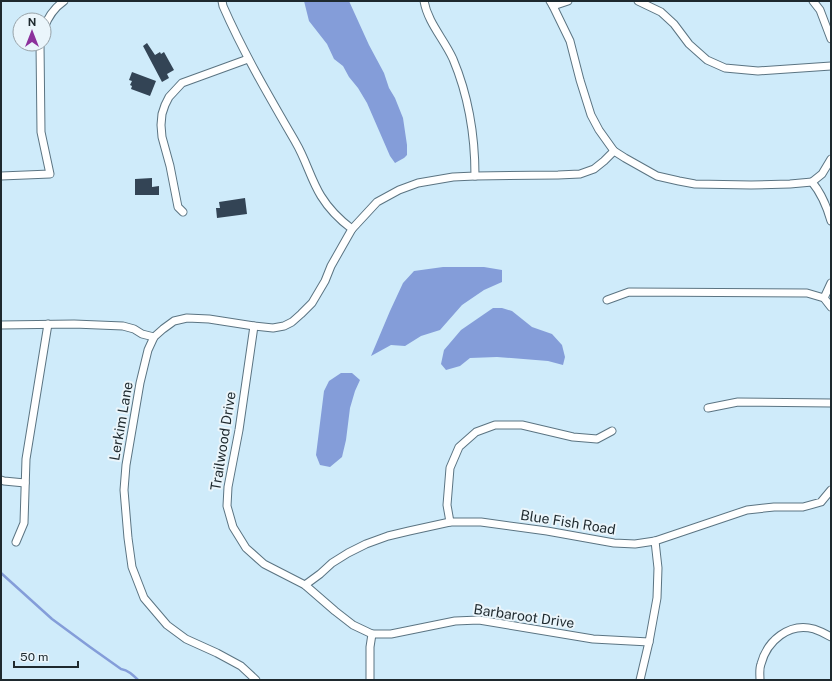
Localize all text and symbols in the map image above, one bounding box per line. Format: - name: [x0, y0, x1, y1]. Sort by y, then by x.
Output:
- north arrow: [12, 12, 52, 52]
- text: N: [28, 16, 36, 28]
- street label: Lerkim Lane: [106, 380, 136, 462]
- street label: Trailwood Drive: [207, 390, 239, 492]
- street label: Blue Fish Road: [519, 507, 617, 537]
- street label: Barbaroot Drive: [472, 601, 576, 631]
- scale bar: [14, 643, 78, 669]
- text: 50 m: [20, 650, 48, 664]

